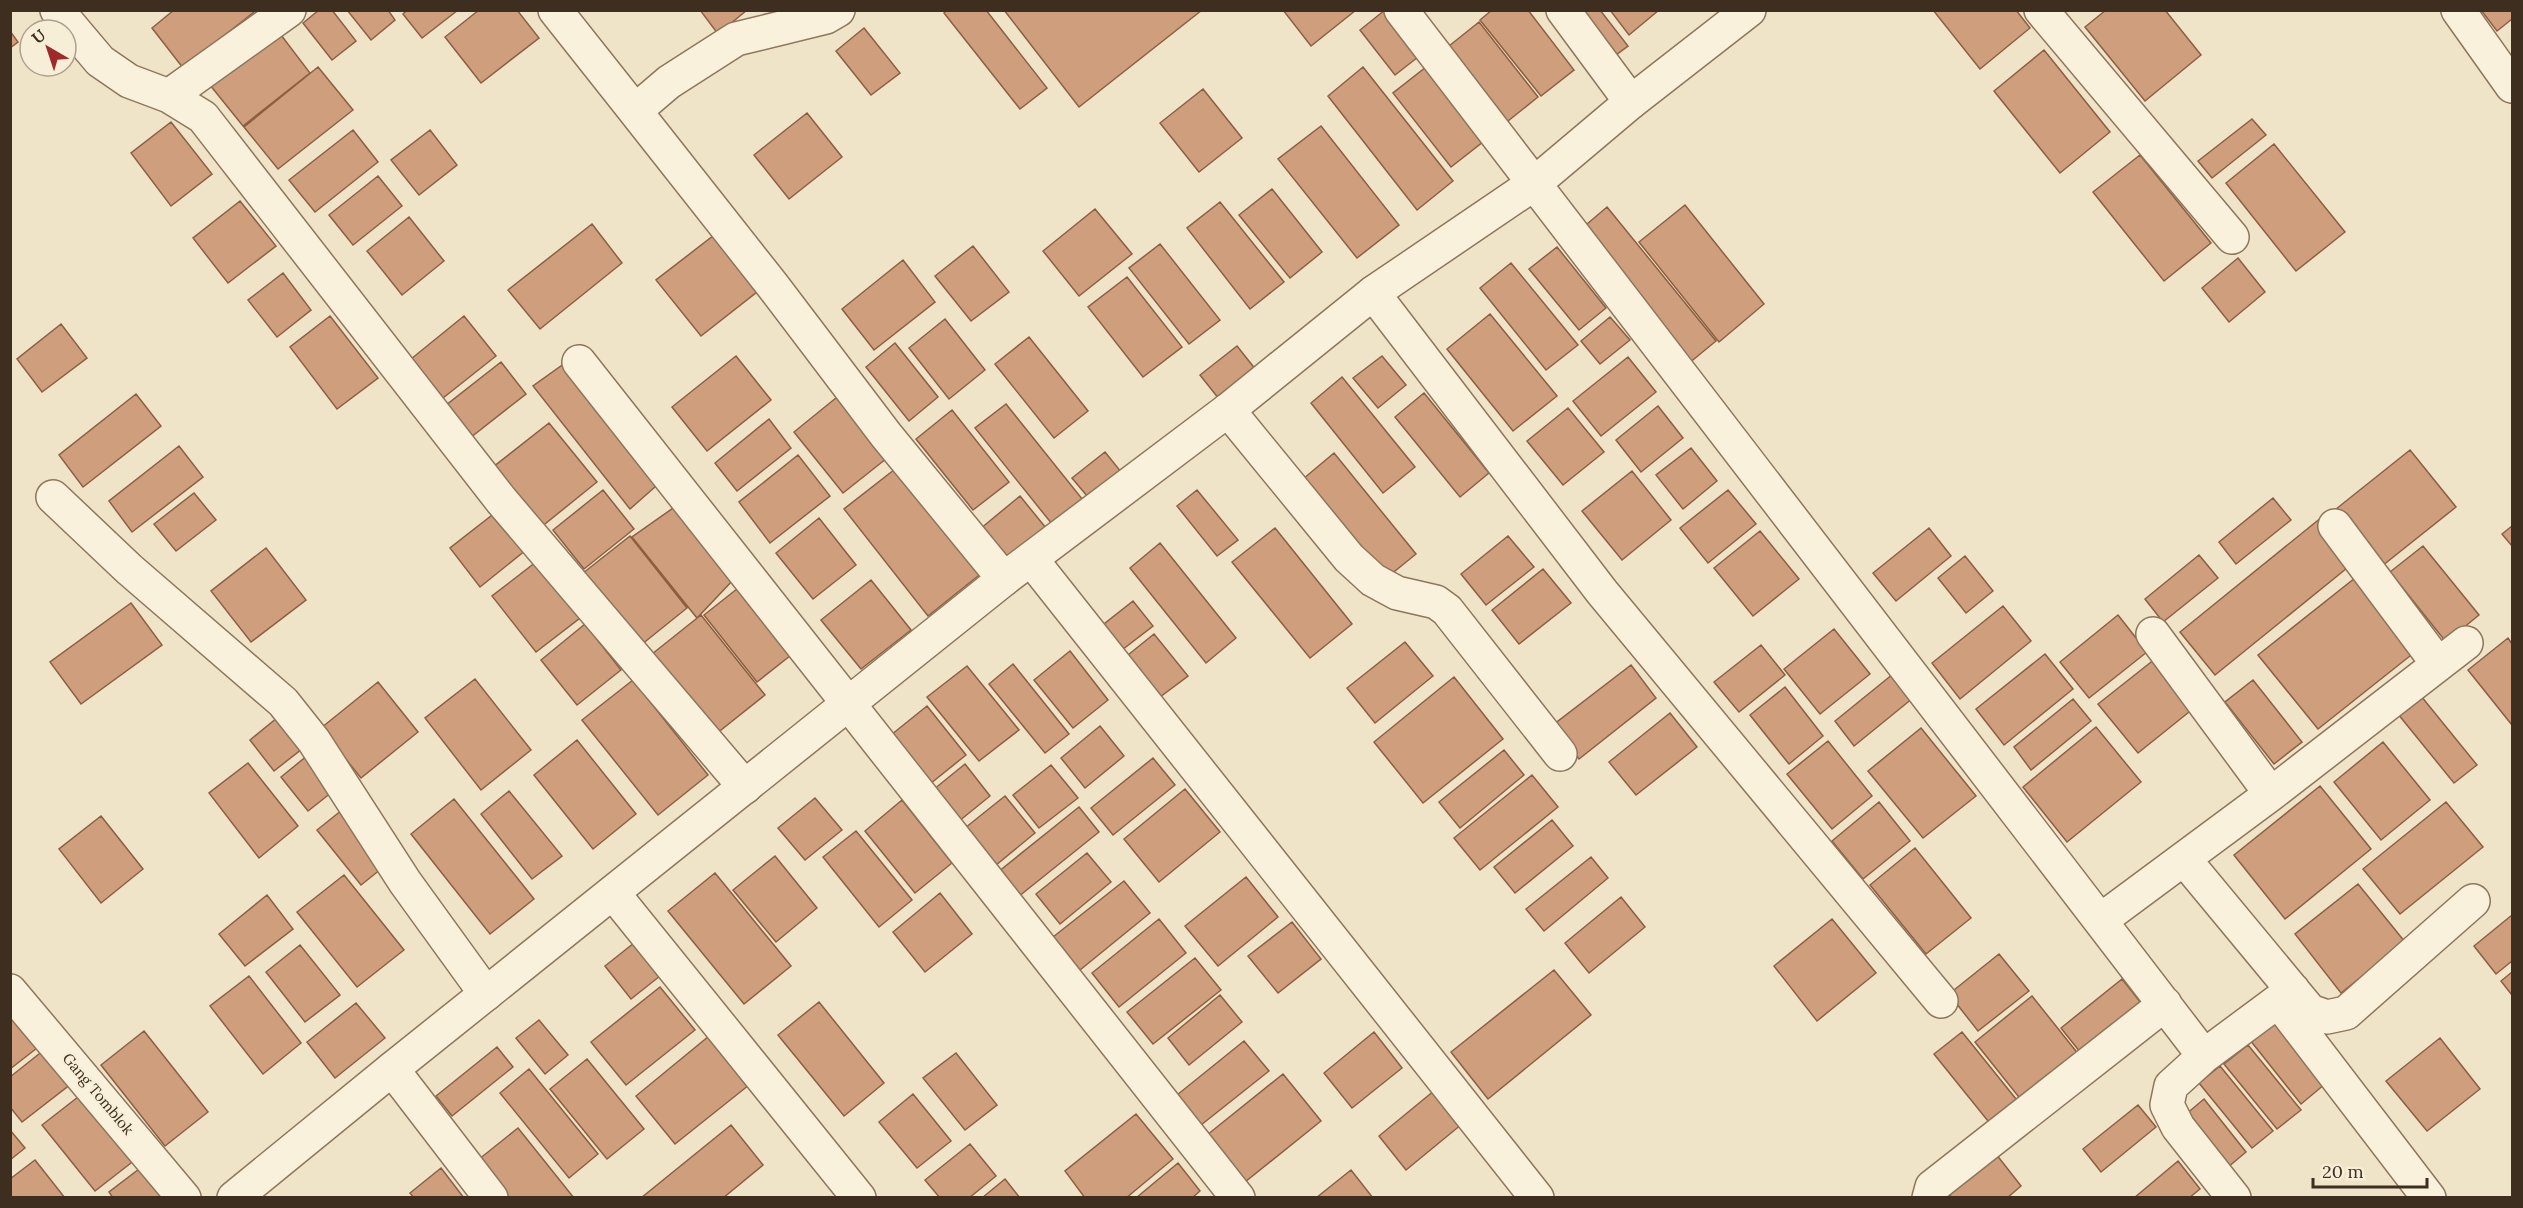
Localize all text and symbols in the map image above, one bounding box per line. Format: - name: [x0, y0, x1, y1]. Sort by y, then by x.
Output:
- north arrow: [18, 18, 78, 78]
- text: U: [28, 25, 50, 48]
- street label: Gang Tomblok: [59, 1049, 138, 1139]
- scale bar: [2313, 1151, 2427, 1189]
- text: 20 m: [2322, 1160, 2364, 1183]

